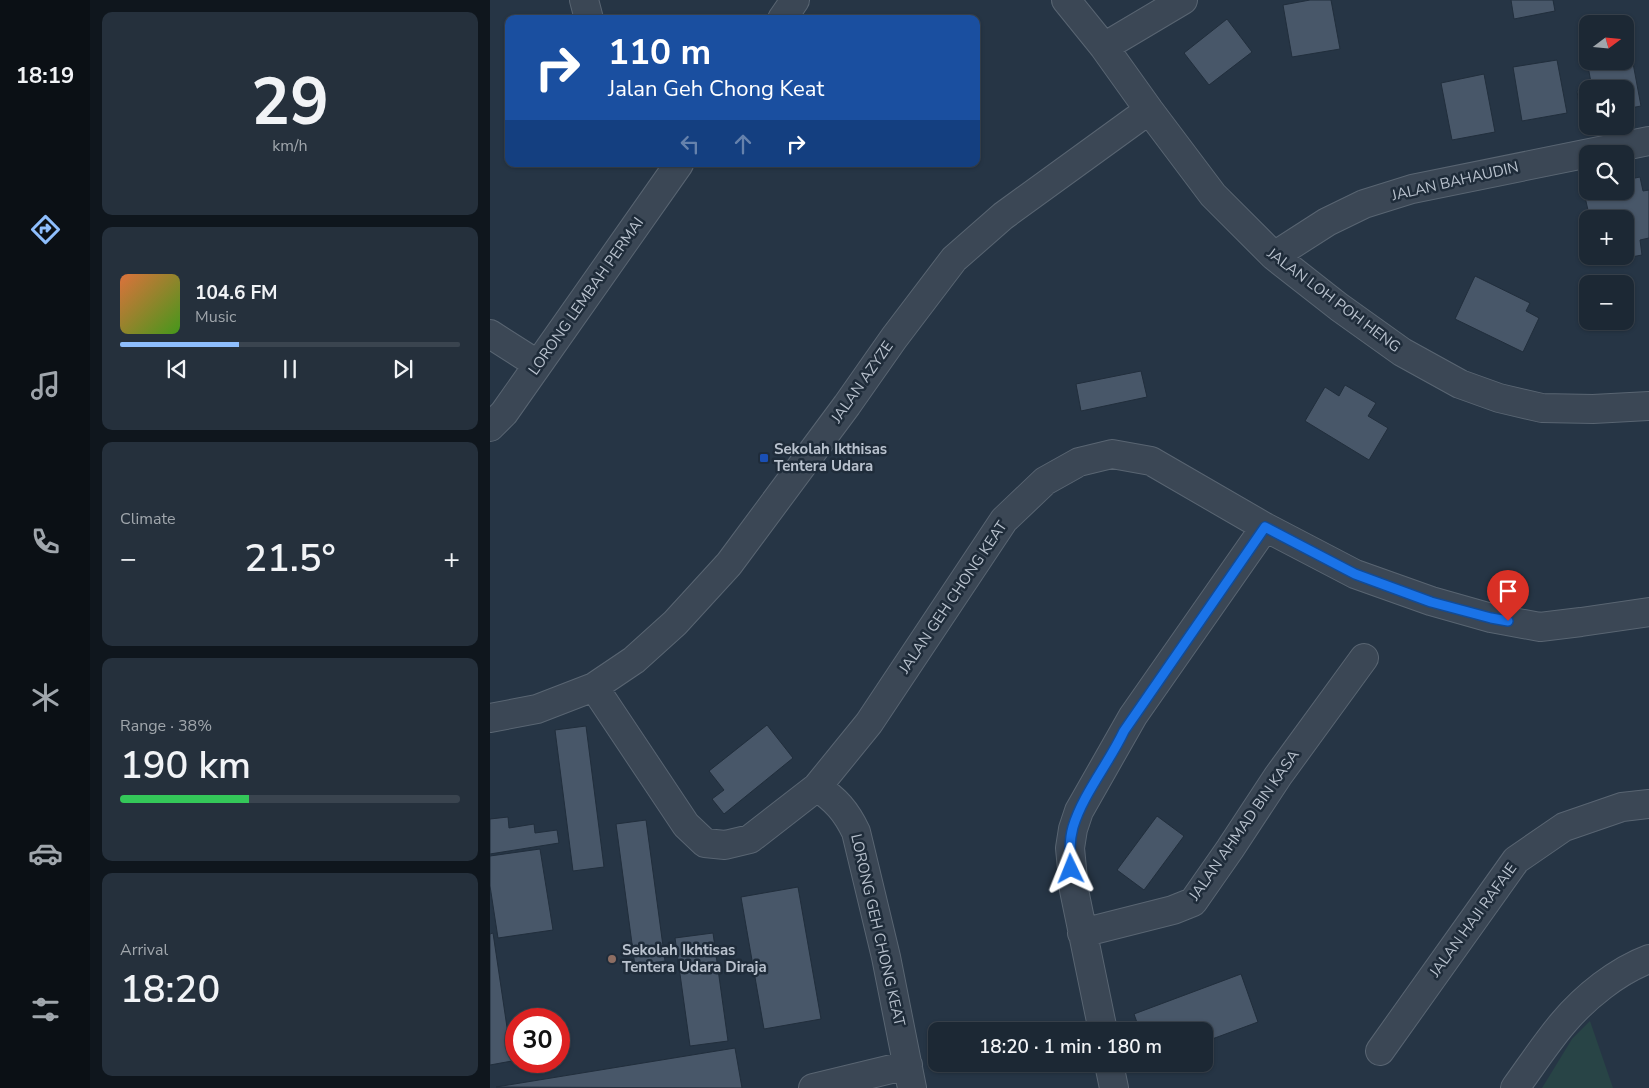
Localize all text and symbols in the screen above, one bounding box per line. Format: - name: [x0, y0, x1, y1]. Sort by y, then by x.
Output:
- north arrow: [1579, 15, 1634, 70]
- map controls: [1579, 15, 1634, 330]
- text: 110 m: [608, 29, 711, 76]
- icon: right: [525, 35, 590, 100]
- text: 29: [251, 58, 329, 147]
- text: 18:19: [16, 61, 74, 91]
- text: Jalan Geh Chong Keat: [608, 74, 824, 104]
- button: sound: [1579, 80, 1634, 135]
- icon: left: [676, 130, 704, 158]
- icon: ahead: [729, 130, 757, 158]
- icon: right: [782, 130, 810, 158]
- text: km/h: [272, 135, 308, 157]
- button: search: [1579, 145, 1634, 200]
- street label: JALAN BAHAUDIN: [1389, 157, 1520, 206]
- button: +: [1579, 210, 1634, 265]
- icon: directions: [28, 212, 63, 247]
- street label: LORONG LEMBAH PERMAI: [524, 213, 648, 379]
- street label: JALAN LOH POH HENG: [1262, 243, 1405, 357]
- button: −: [1579, 275, 1634, 330]
- text: 104.6 FM: [195, 280, 278, 306]
- text: Music: [195, 306, 236, 328]
- street label: JALAN AZYZE: [826, 337, 898, 428]
- icon: previous: [163, 355, 191, 383]
- icon: pause: [276, 355, 304, 383]
- icon: next: [389, 355, 417, 383]
- icon: music: [28, 368, 63, 403]
- place label: Sekolah Ikthisas Tentera Udara: [774, 439, 887, 476]
- marker: Sekolah Ikthisas Tentera Udara: [758, 452, 770, 464]
- text: Climate: [120, 508, 175, 530]
- street label: JALAN GEH CHONG KEAT: [894, 517, 1012, 678]
- icon: phone: [28, 524, 63, 559]
- text: 21.5°: [244, 533, 336, 584]
- text: −: [120, 540, 137, 578]
- text: +: [443, 540, 460, 578]
- pin: [1487, 570, 1529, 621]
- icon: arrive: [1494, 577, 1522, 605]
- icon: climate: [28, 680, 63, 715]
- text: Range · 38%: [120, 715, 212, 737]
- text: 190 km: [120, 740, 251, 791]
- street label: JALAN AHMAD BIN KASA: [1184, 746, 1304, 905]
- street label: LORONG GEH CHONG KEAT: [846, 832, 910, 1028]
- icon: car: [28, 836, 63, 871]
- position arrow: [1044, 842, 1096, 894]
- street label: JALAN HAJI RAFAIE: [1424, 859, 1521, 982]
- text: Arrival: [120, 939, 168, 961]
- place label: Sekolah Ikhtisas Tentera Udara Diraja: [622, 940, 767, 977]
- marker: Sekolah Ikhtisas Tentera Udara Diraja: [606, 953, 618, 965]
- text: 18:20: [120, 964, 220, 1015]
- icon: filters: [28, 992, 63, 1027]
- speed limit sign: 30: [505, 1008, 570, 1073]
- text: 18:20 · 1 min · 180 m: [979, 1034, 1162, 1060]

